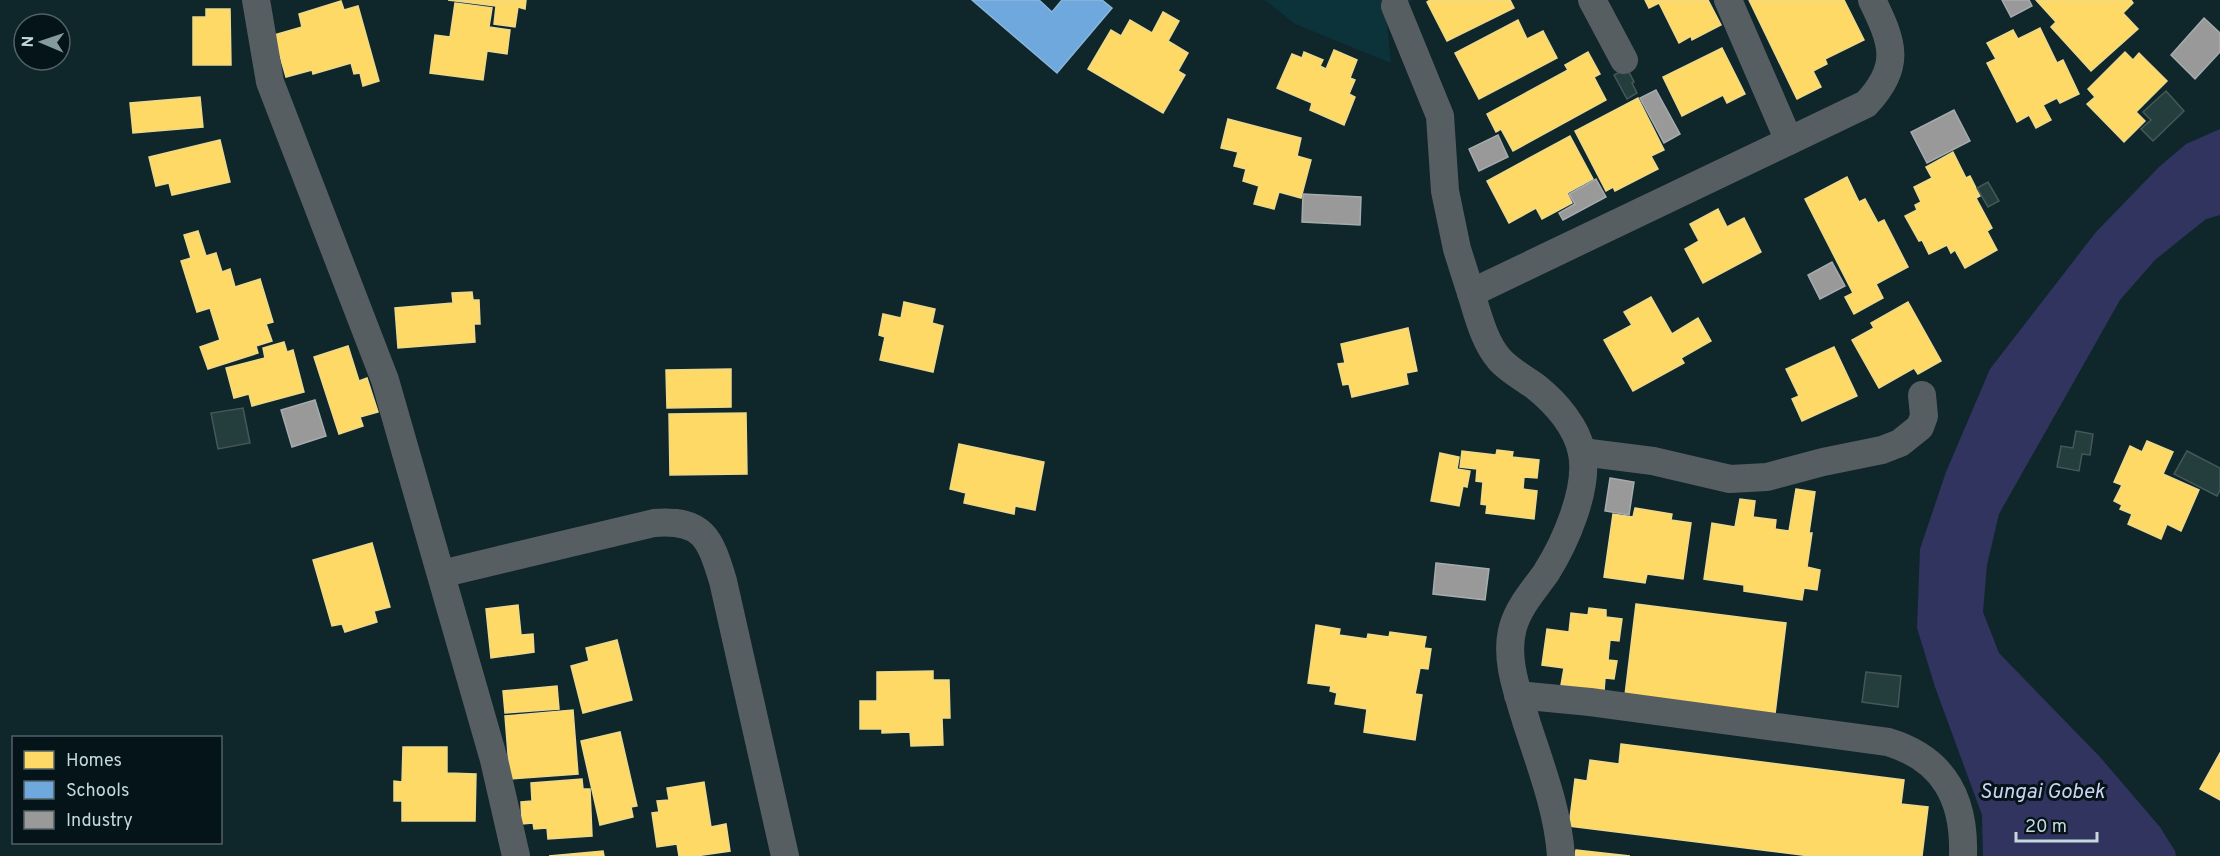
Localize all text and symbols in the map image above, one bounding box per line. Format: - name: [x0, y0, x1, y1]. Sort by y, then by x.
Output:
- north arrow: [12, 12, 72, 72]
- text: N: [19, 35, 39, 48]
- legend: [12, 736, 222, 844]
- text: Homes: [66, 750, 122, 773]
- water label: Sungai Gobek: [1979, 779, 2105, 806]
- text: Schools: [66, 780, 129, 803]
- scale bar: [2016, 805, 2097, 843]
- text: Industry: [66, 810, 133, 833]
- text: 20 m: [2025, 816, 2067, 839]

